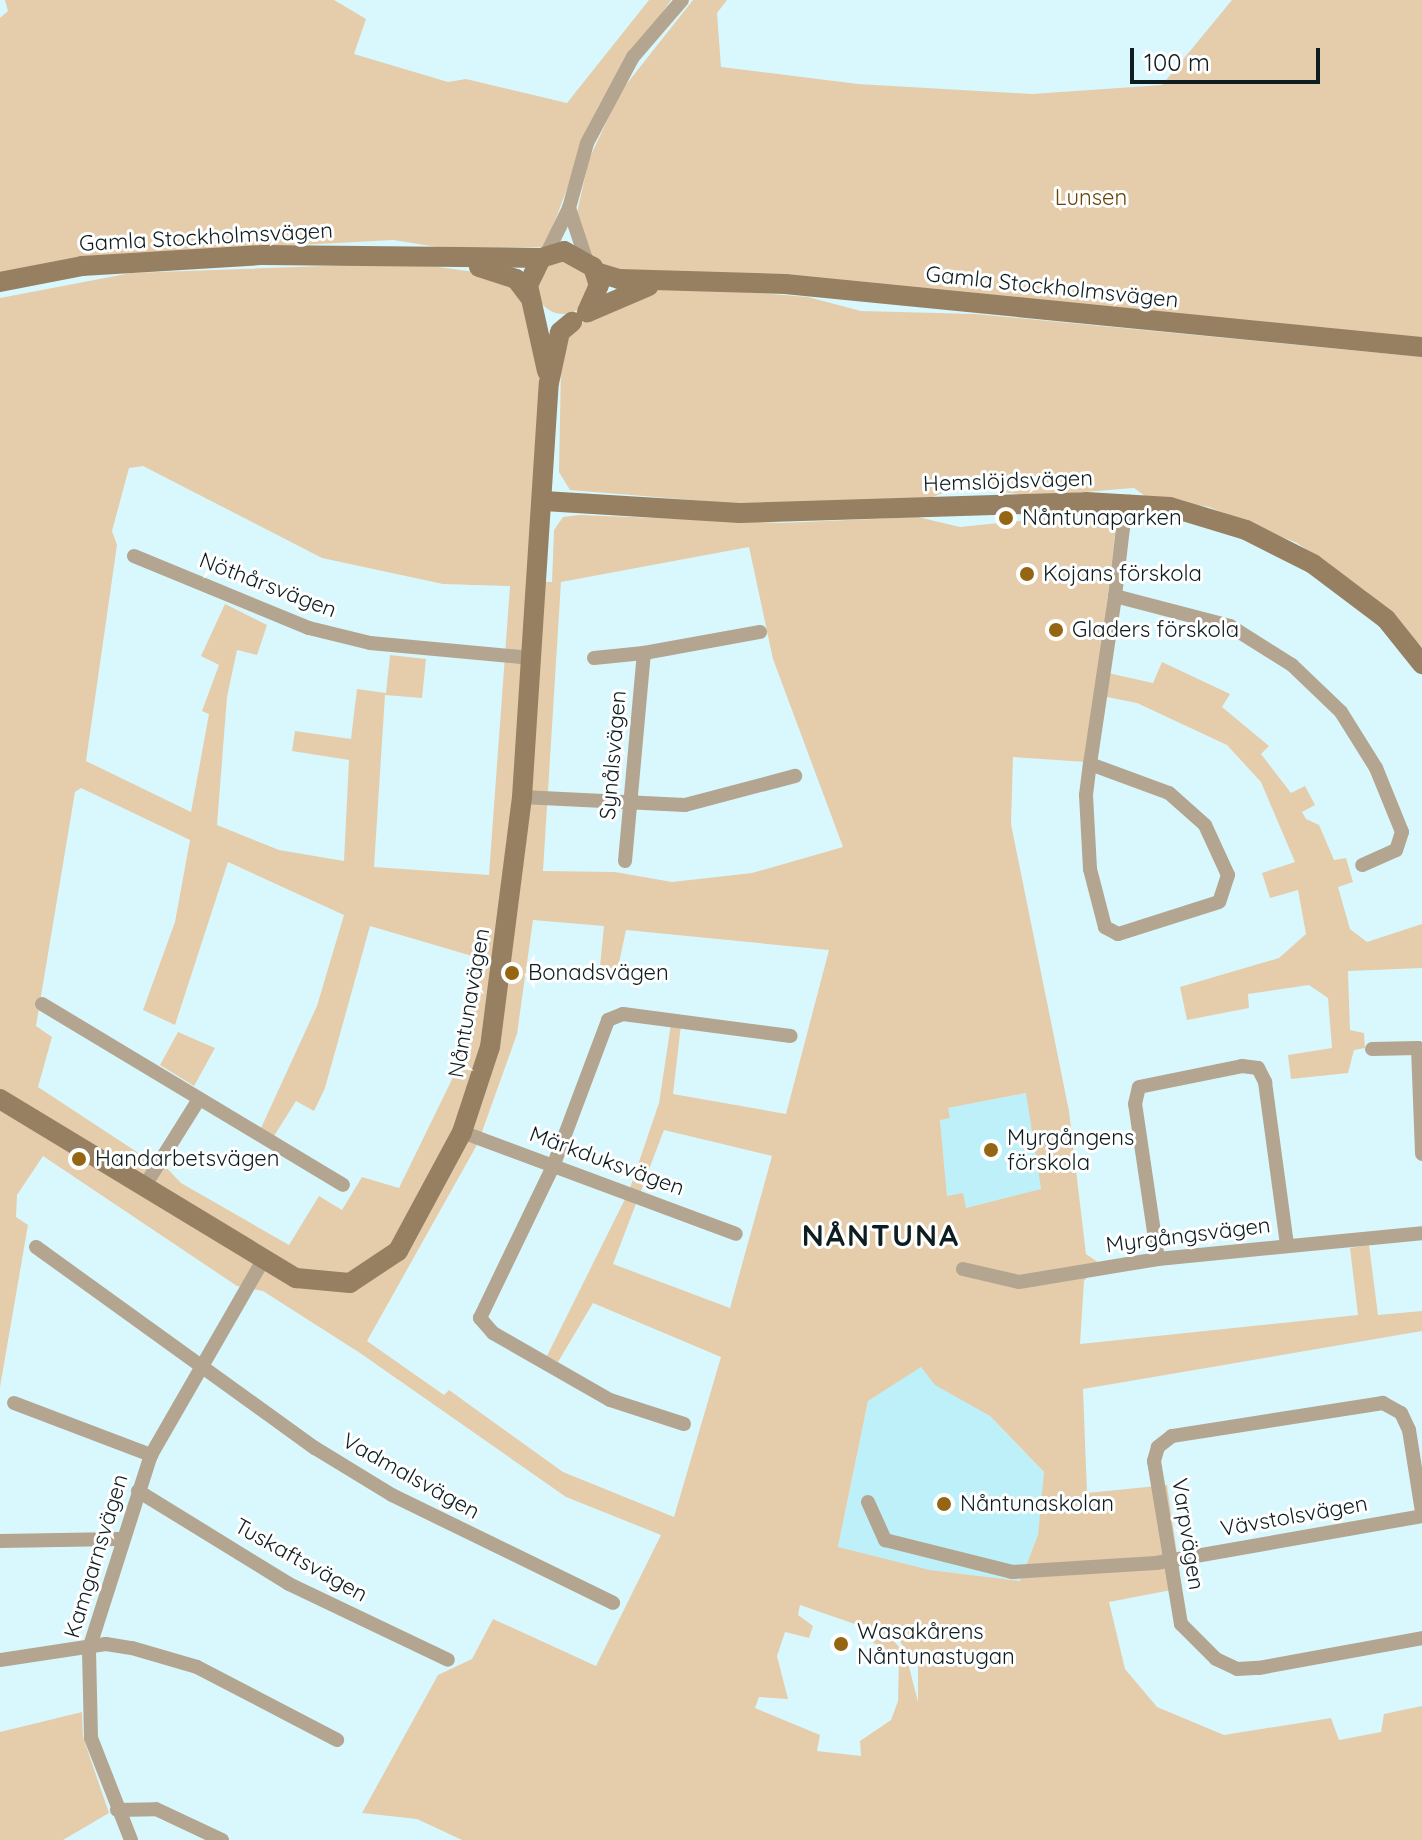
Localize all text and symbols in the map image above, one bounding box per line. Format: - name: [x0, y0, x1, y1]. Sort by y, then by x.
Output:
- scale bar: [1134, 32, 1324, 82]
- text: 100 m: [1144, 47, 1210, 77]
- park label: Lunsen: [1055, 185, 1127, 211]
- street label: Gamla Stockholmsvägen: [78, 217, 334, 257]
- street label: Gamla Stockholmsvägen: [924, 261, 1180, 313]
- street label: Hemslöjdsvägen: [923, 465, 1093, 497]
- place label: Nåntunaparken: [1022, 505, 1182, 531]
- marker: Nåntunaparken: [997, 509, 1015, 527]
- street label: Nöthårsvägen: [196, 547, 340, 623]
- place label: Kojans förskola: [1043, 561, 1202, 587]
- marker: Kojans förskola: [1018, 565, 1036, 583]
- place label: Gladers förskola: [1072, 617, 1239, 643]
- marker: Gladers förskola: [1047, 621, 1065, 639]
- street label: Synålsvägen: [594, 689, 632, 821]
- street label: Nåntunavägen: [443, 926, 495, 1080]
- place label: Bonadsvägen: [528, 960, 669, 986]
- marker: Bonadsvägen: [503, 964, 521, 982]
- street label: Märkduksvägen: [526, 1121, 688, 1201]
- place label: Myrgångens förskola: [1007, 1124, 1134, 1176]
- marker: Myrgångens förskola: [982, 1141, 1000, 1159]
- place label: Handarbetsvägen: [95, 1146, 279, 1172]
- marker: Handarbetsvägen: [70, 1150, 88, 1168]
- street label: Myrgångsvägen: [1104, 1212, 1272, 1258]
- district label: NÅNTUNA: [802, 1217, 960, 1253]
- street label: Vadmalsvägen: [338, 1427, 484, 1525]
- street label: Kamgarnsvägen: [59, 1471, 133, 1641]
- street label: Varpvägen: [1166, 1476, 1210, 1592]
- street label: Vävstolsvägen: [1219, 1490, 1369, 1542]
- place label: Nåntunaskolan: [960, 1491, 1114, 1517]
- marker: Nåntunaskolan: [935, 1495, 953, 1513]
- street label: Tuskaftsvägen: [230, 1513, 372, 1607]
- place label: Wasakårens Nåntunastugan: [857, 1618, 1015, 1670]
- marker: Wasakårens Nåntunastugan: [832, 1635, 850, 1653]

